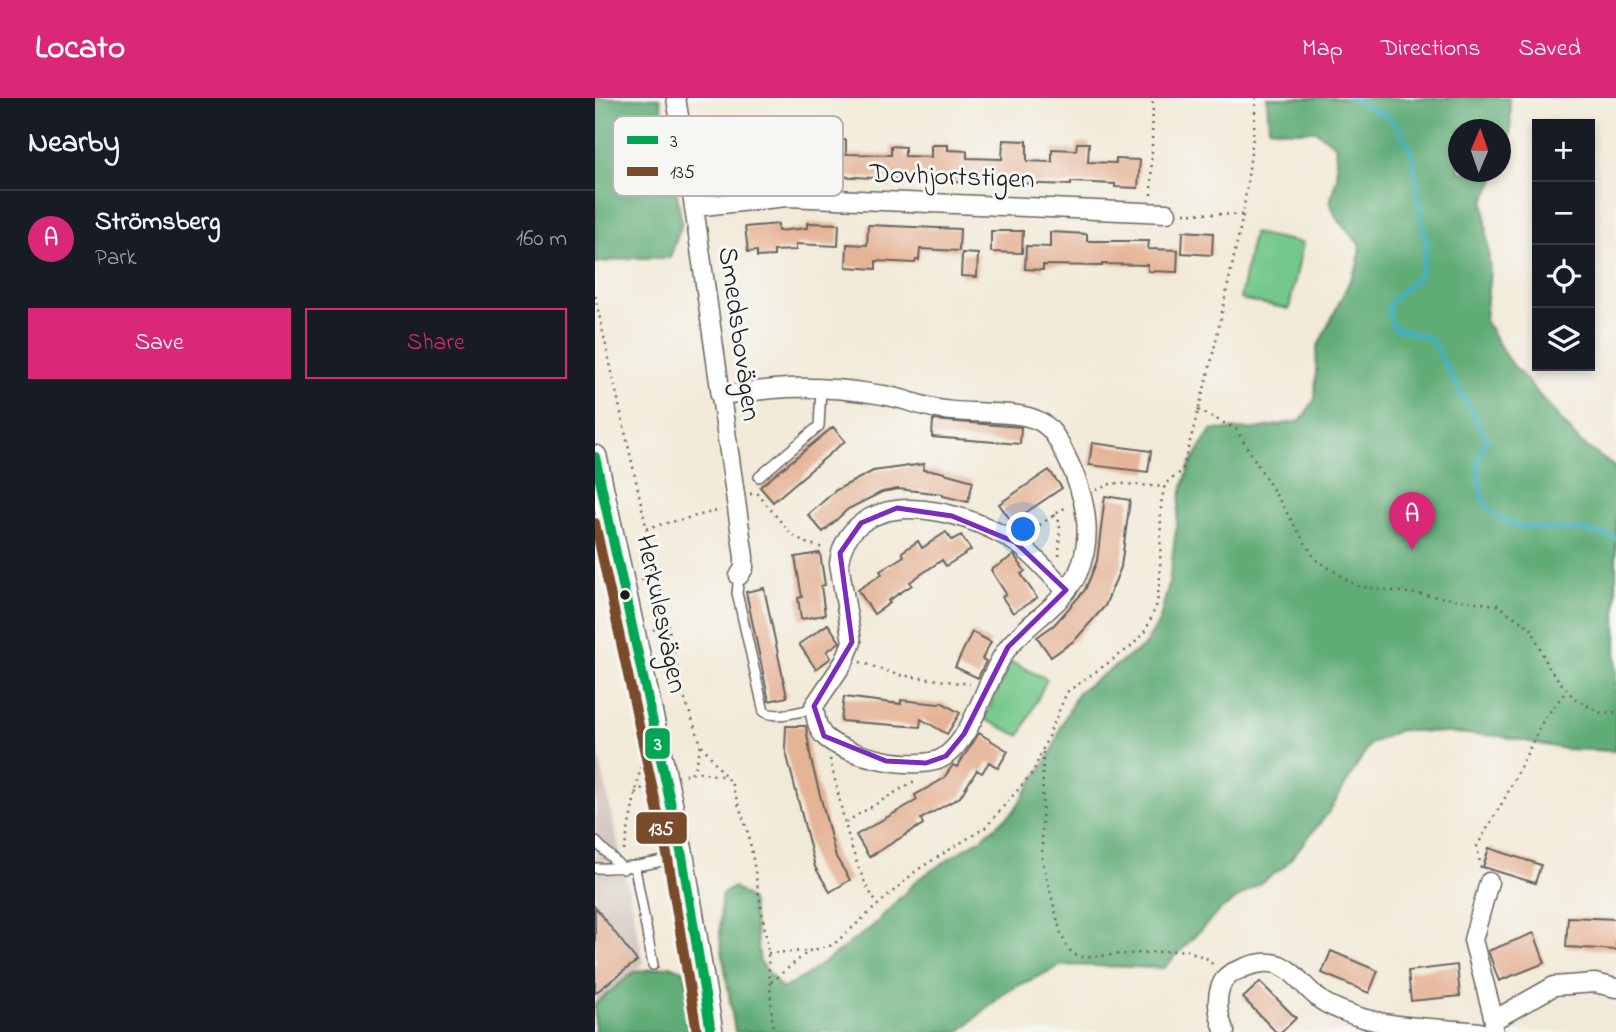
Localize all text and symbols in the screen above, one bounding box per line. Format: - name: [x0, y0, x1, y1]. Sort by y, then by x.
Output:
- text: Locato: [35, 25, 125, 73]
- text: Map: [1302, 32, 1343, 67]
- text: Directions: [1381, 32, 1480, 67]
- text: Saved: [1518, 32, 1581, 67]
- legend: [613, 116, 843, 196]
- north arrow: [1448, 119, 1511, 182]
- map controls: [1532, 119, 1595, 371]
- button: +: [1532, 119, 1595, 182]
- text: Nearby: [28, 122, 120, 166]
- text: 3: [670, 129, 678, 156]
- street label: Dovhjortstigen: [868, 155, 1035, 201]
- text: 135: [670, 160, 695, 187]
- button: −: [1532, 182, 1595, 245]
- text: Strömsberg: [95, 204, 221, 242]
- text: A: [44, 223, 58, 256]
- text: 160 m: [516, 223, 567, 256]
- text: Park: [95, 242, 137, 275]
- street label: Smedsbovägen: [705, 244, 771, 424]
- button: locate: [1532, 245, 1595, 308]
- button: Save: [28, 308, 291, 379]
- button: Share: [305, 308, 567, 379]
- button: layers: [1532, 308, 1595, 371]
- pin: A: [1389, 492, 1435, 550]
- your location: [1006, 512, 1040, 546]
- street label: Herkulesvägen: [623, 531, 697, 697]
- unlabelled marker: [618, 588, 632, 602]
- line badge: 3: [644, 727, 671, 760]
- text: 3: [653, 732, 662, 759]
- line badge: 135: [635, 811, 688, 845]
- text: 135: [649, 817, 674, 844]

